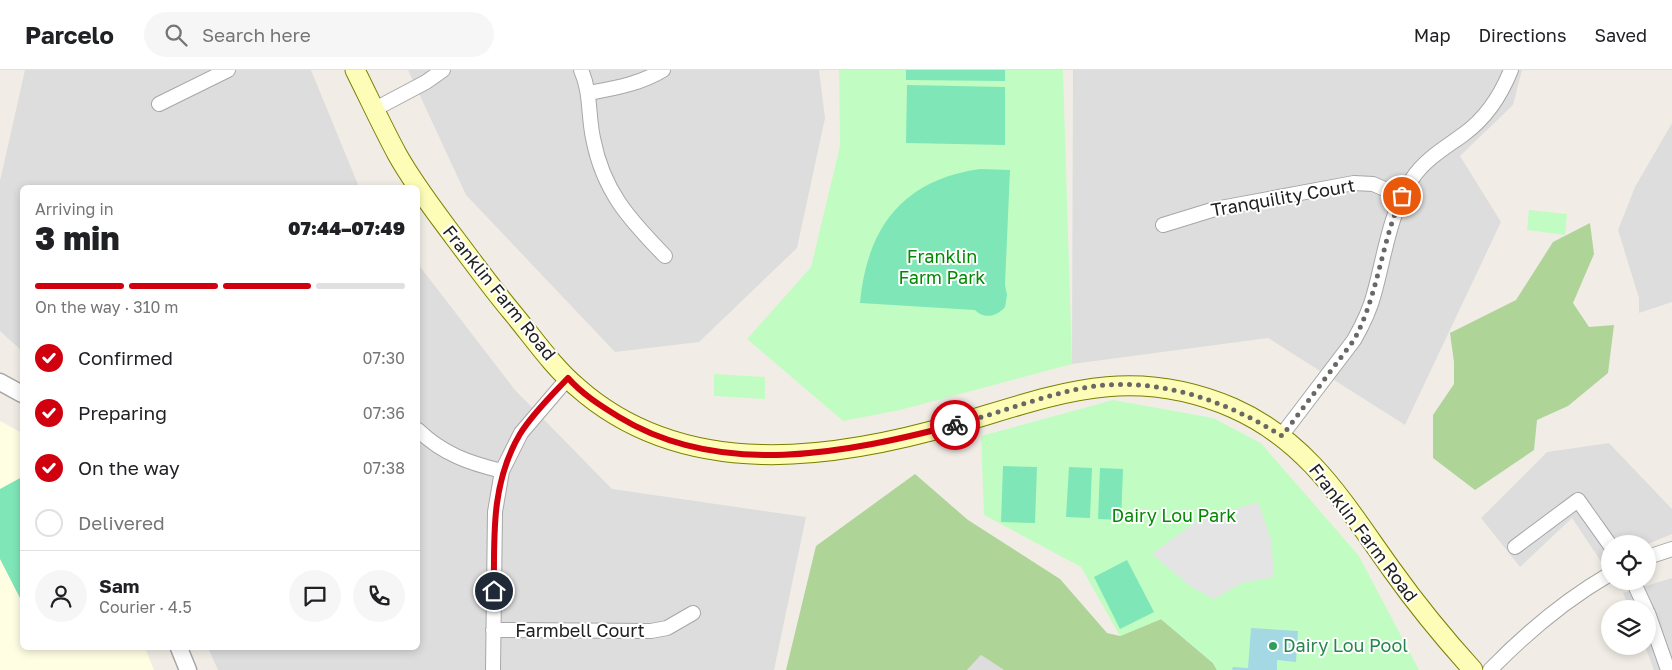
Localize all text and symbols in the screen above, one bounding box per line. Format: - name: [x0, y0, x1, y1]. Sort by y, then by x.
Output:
- search box: [144, 12, 494, 57]
- text: Parcelo: [25, 20, 114, 49]
- icon: search: [162, 21, 190, 49]
- text: Search here: [202, 23, 311, 46]
- text: Map: [1414, 24, 1450, 46]
- text: Directions: [1478, 24, 1566, 46]
- text: Saved: [1594, 24, 1647, 46]
- street label: Tranquility Court: [1209, 174, 1356, 220]
- pin: [1381, 175, 1423, 217]
- icon: bag: [1388, 182, 1416, 210]
- text: Arriving in: [35, 199, 114, 219]
- text: 07:44–07:49: [288, 216, 405, 239]
- text: 3 min: [35, 219, 120, 257]
- street label: Franklin Farm Road: [439, 220, 561, 364]
- park label: Franklin Farm Park: [899, 245, 985, 288]
- text: On the way · 310 m: [35, 297, 179, 317]
- icon: check: [35, 344, 63, 372]
- text: Confirmed: [78, 346, 173, 369]
- text: 07:30: [363, 348, 405, 368]
- icon: check: [35, 399, 63, 427]
- courier: [930, 400, 980, 450]
- text: Preparing: [78, 401, 167, 424]
- text: 07:36: [363, 403, 405, 423]
- icon: bike: [941, 411, 969, 439]
- icon: check: [35, 454, 63, 482]
- text: On the way: [78, 456, 180, 479]
- text: 07:38: [363, 458, 405, 478]
- street label: Franklin Farm Road: [1305, 459, 1423, 606]
- park label: Dairy Lou Park: [1112, 504, 1236, 526]
- text: Delivered: [78, 511, 165, 534]
- map controls: [1601, 535, 1656, 655]
- button: locate: [1601, 535, 1656, 590]
- button: person: [35, 570, 87, 622]
- button: chat: [289, 570, 341, 622]
- button: phone: [353, 570, 405, 622]
- pin: [473, 570, 515, 612]
- text: Sam: [99, 574, 139, 597]
- icon: home: [480, 577, 508, 605]
- text: Courier · 4.5: [99, 597, 192, 617]
- button: layers: [1601, 600, 1656, 655]
- street label: Farmbell Court: [515, 619, 645, 641]
- place label: Dairy Lou Pool: [1283, 634, 1408, 656]
- marker: Dairy Lou Pool: [1267, 640, 1279, 652]

